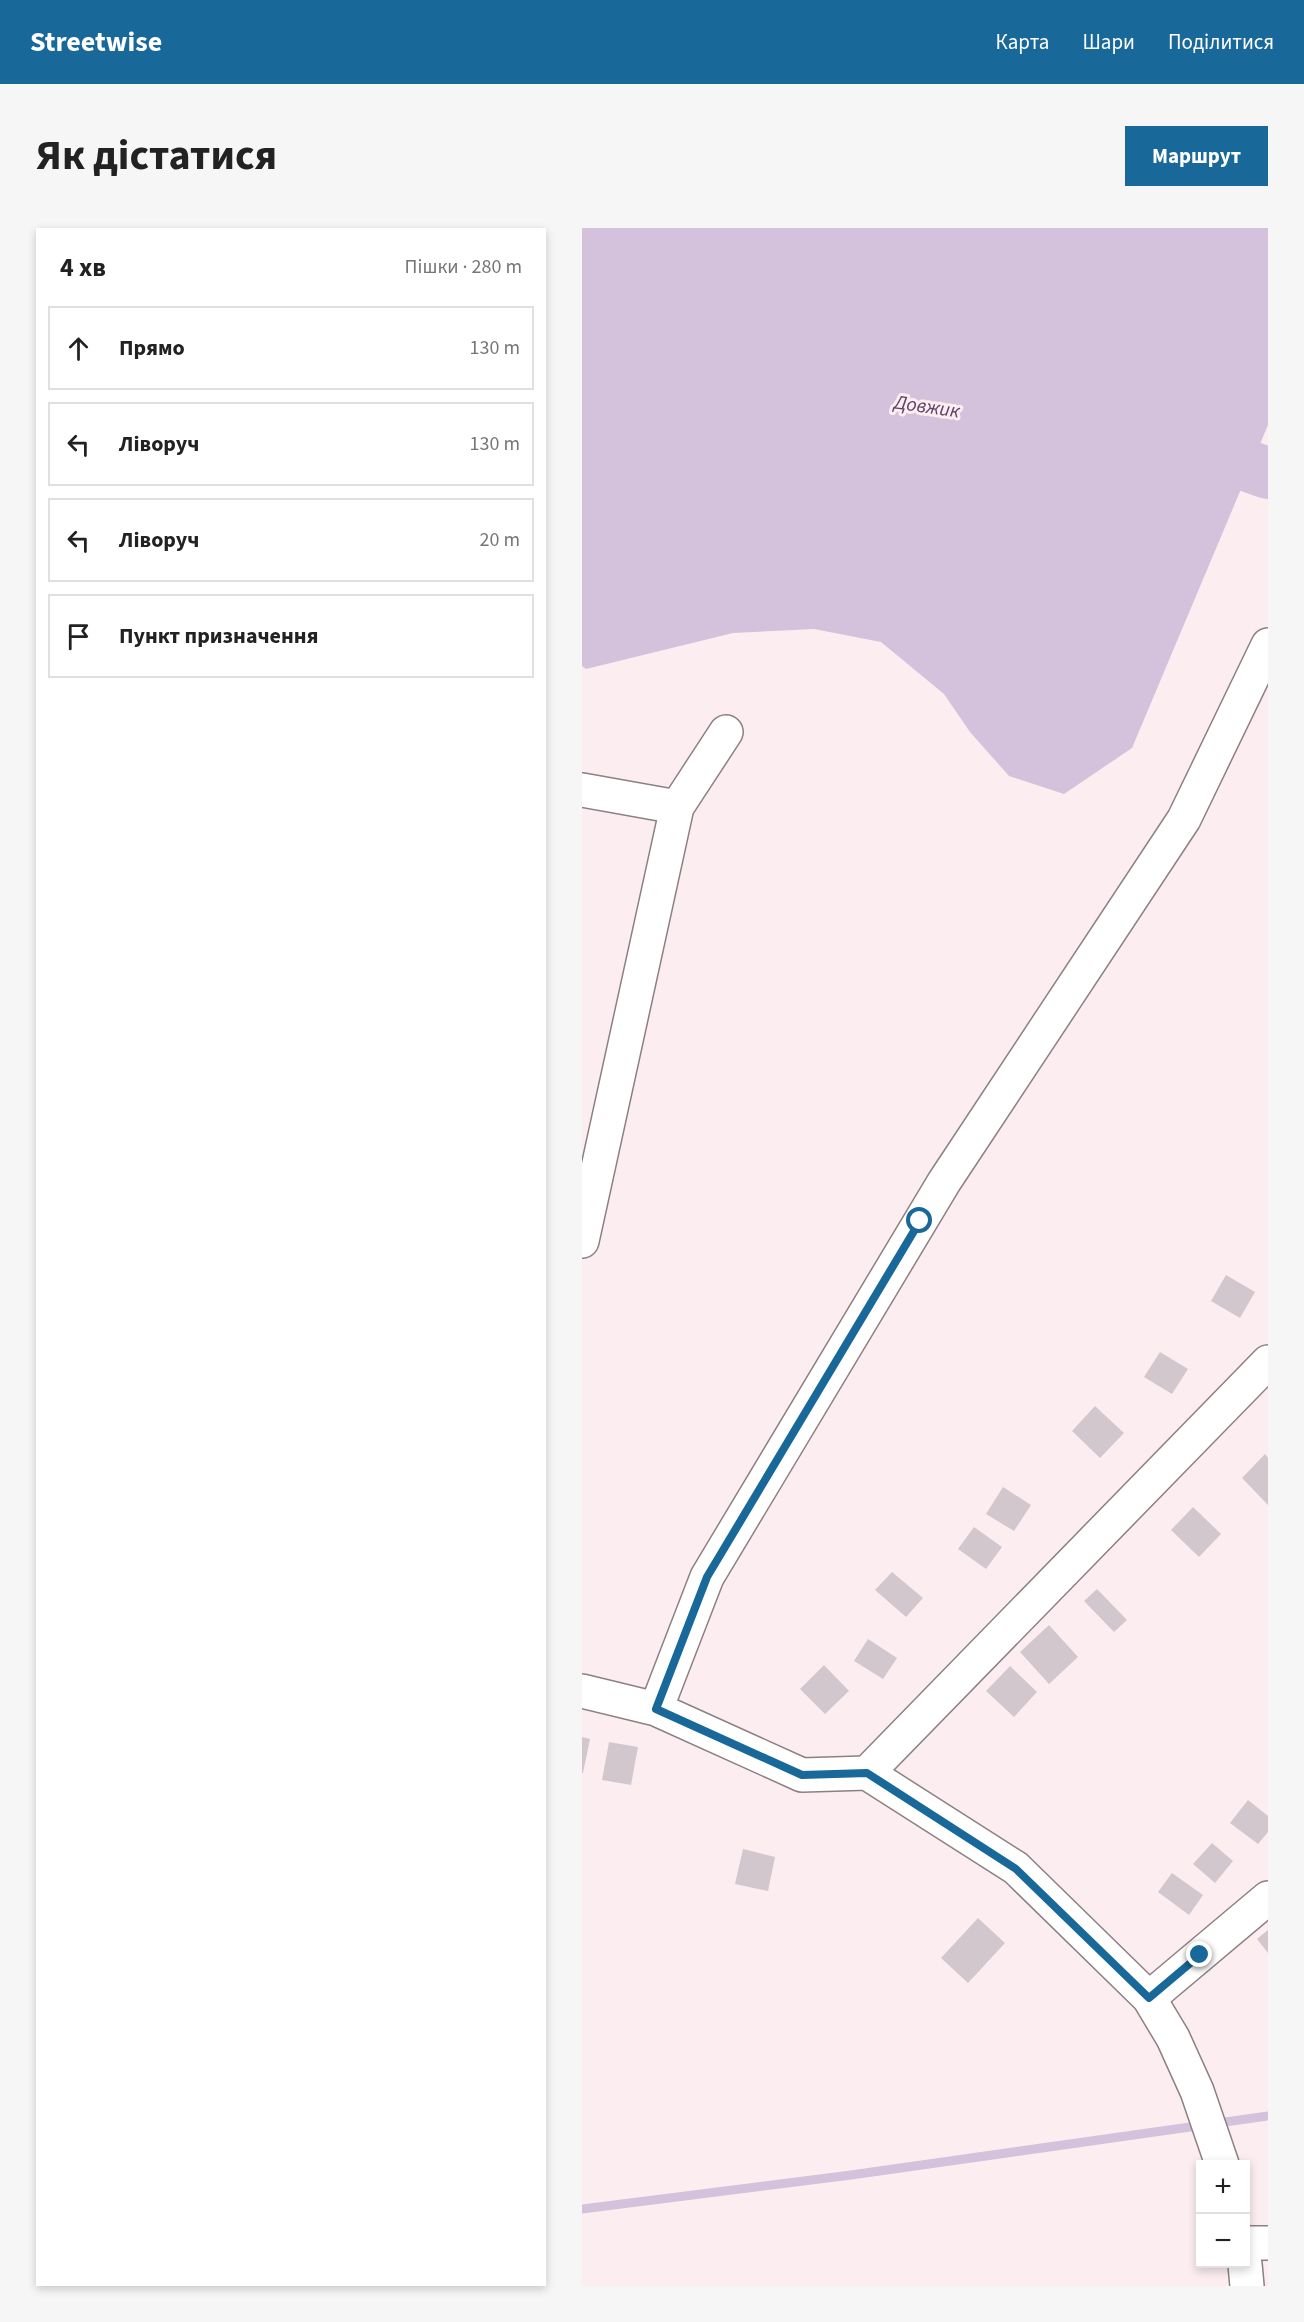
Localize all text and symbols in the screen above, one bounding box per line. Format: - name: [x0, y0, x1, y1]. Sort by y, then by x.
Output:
- text: Streetwise: [30, 22, 162, 62]
- text: Карта: [996, 27, 1049, 57]
- text: Шари: [1082, 27, 1135, 57]
- text: Поділитися: [1168, 27, 1274, 57]
- text: Як дістатися: [36, 126, 277, 186]
- button: Маршрут: [1125, 126, 1268, 186]
- text: 4 хв: [60, 249, 106, 286]
- text: Пішки · 280 m: [405, 253, 522, 281]
- icon: ahead: [62, 332, 95, 365]
- text: Прямо: [119, 332, 185, 364]
- text: 130 m: [470, 334, 520, 362]
- water label: Довжик: [890, 388, 962, 426]
- icon: left: [62, 428, 95, 461]
- text: Ліворуч: [119, 428, 199, 460]
- text: 130 m: [470, 430, 520, 458]
- icon: left: [62, 524, 95, 557]
- text: Ліворуч: [119, 524, 199, 556]
- text: 20 m: [480, 526, 520, 554]
- icon: arrive: [62, 620, 95, 653]
- text: Пункт призначення: [119, 620, 319, 652]
- route start: [906, 1207, 932, 1233]
- route end: [1186, 1941, 1212, 1967]
- map controls: [1196, 2160, 1250, 2268]
- button: +: [1196, 2160, 1250, 2214]
- button: −: [1196, 2214, 1250, 2268]

